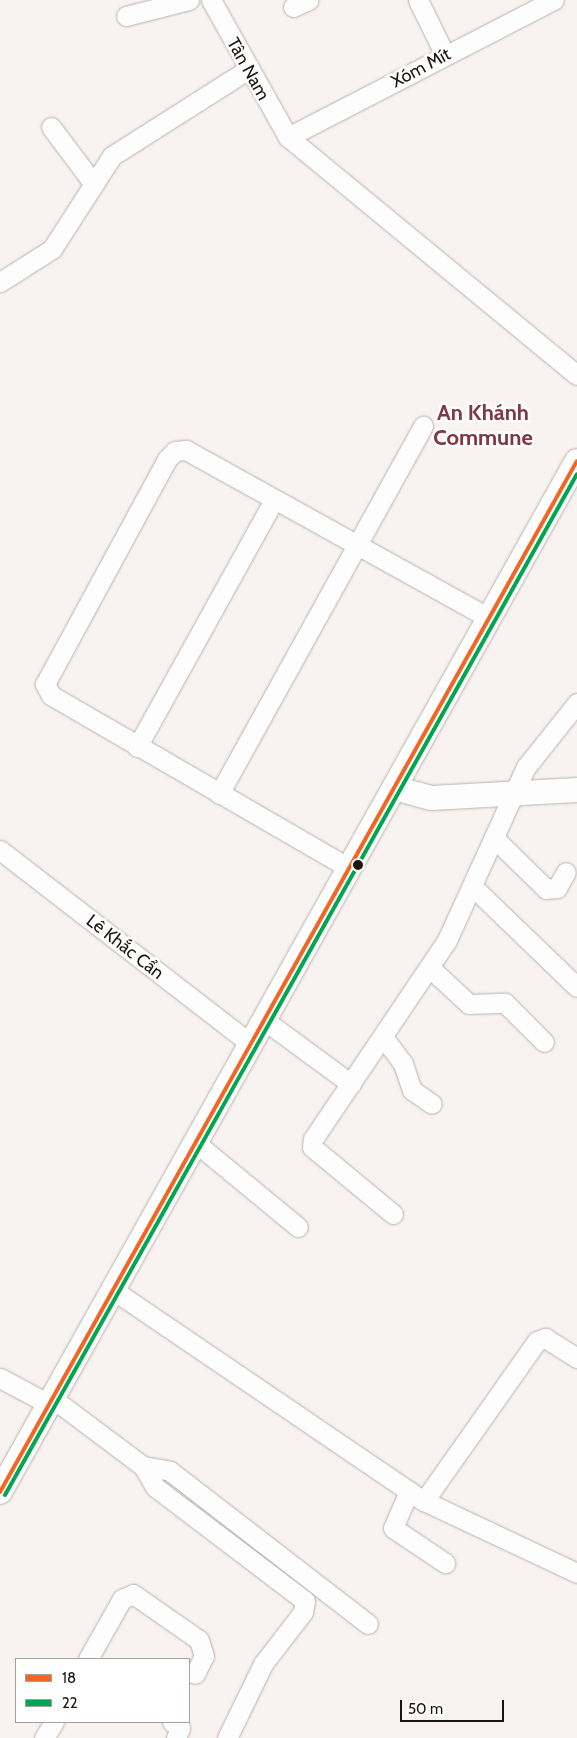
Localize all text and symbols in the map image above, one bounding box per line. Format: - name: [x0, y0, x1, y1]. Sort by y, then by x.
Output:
- street label: Tân Nam: [222, 34, 274, 104]
- street label: Xóm Mít: [388, 43, 454, 93]
- district label: An Khánh Commune: [433, 399, 533, 451]
- unlabelled marker: [353, 860, 363, 870]
- street label: Lê Khắc Cẩn: [82, 910, 168, 984]
- legend: [15, 1658, 190, 1723]
- text: 18: [62, 1669, 76, 1687]
- scale bar: [402, 1690, 506, 1722]
- text: 22: [62, 1694, 78, 1712]
- text: 50 m: [408, 1700, 443, 1718]

